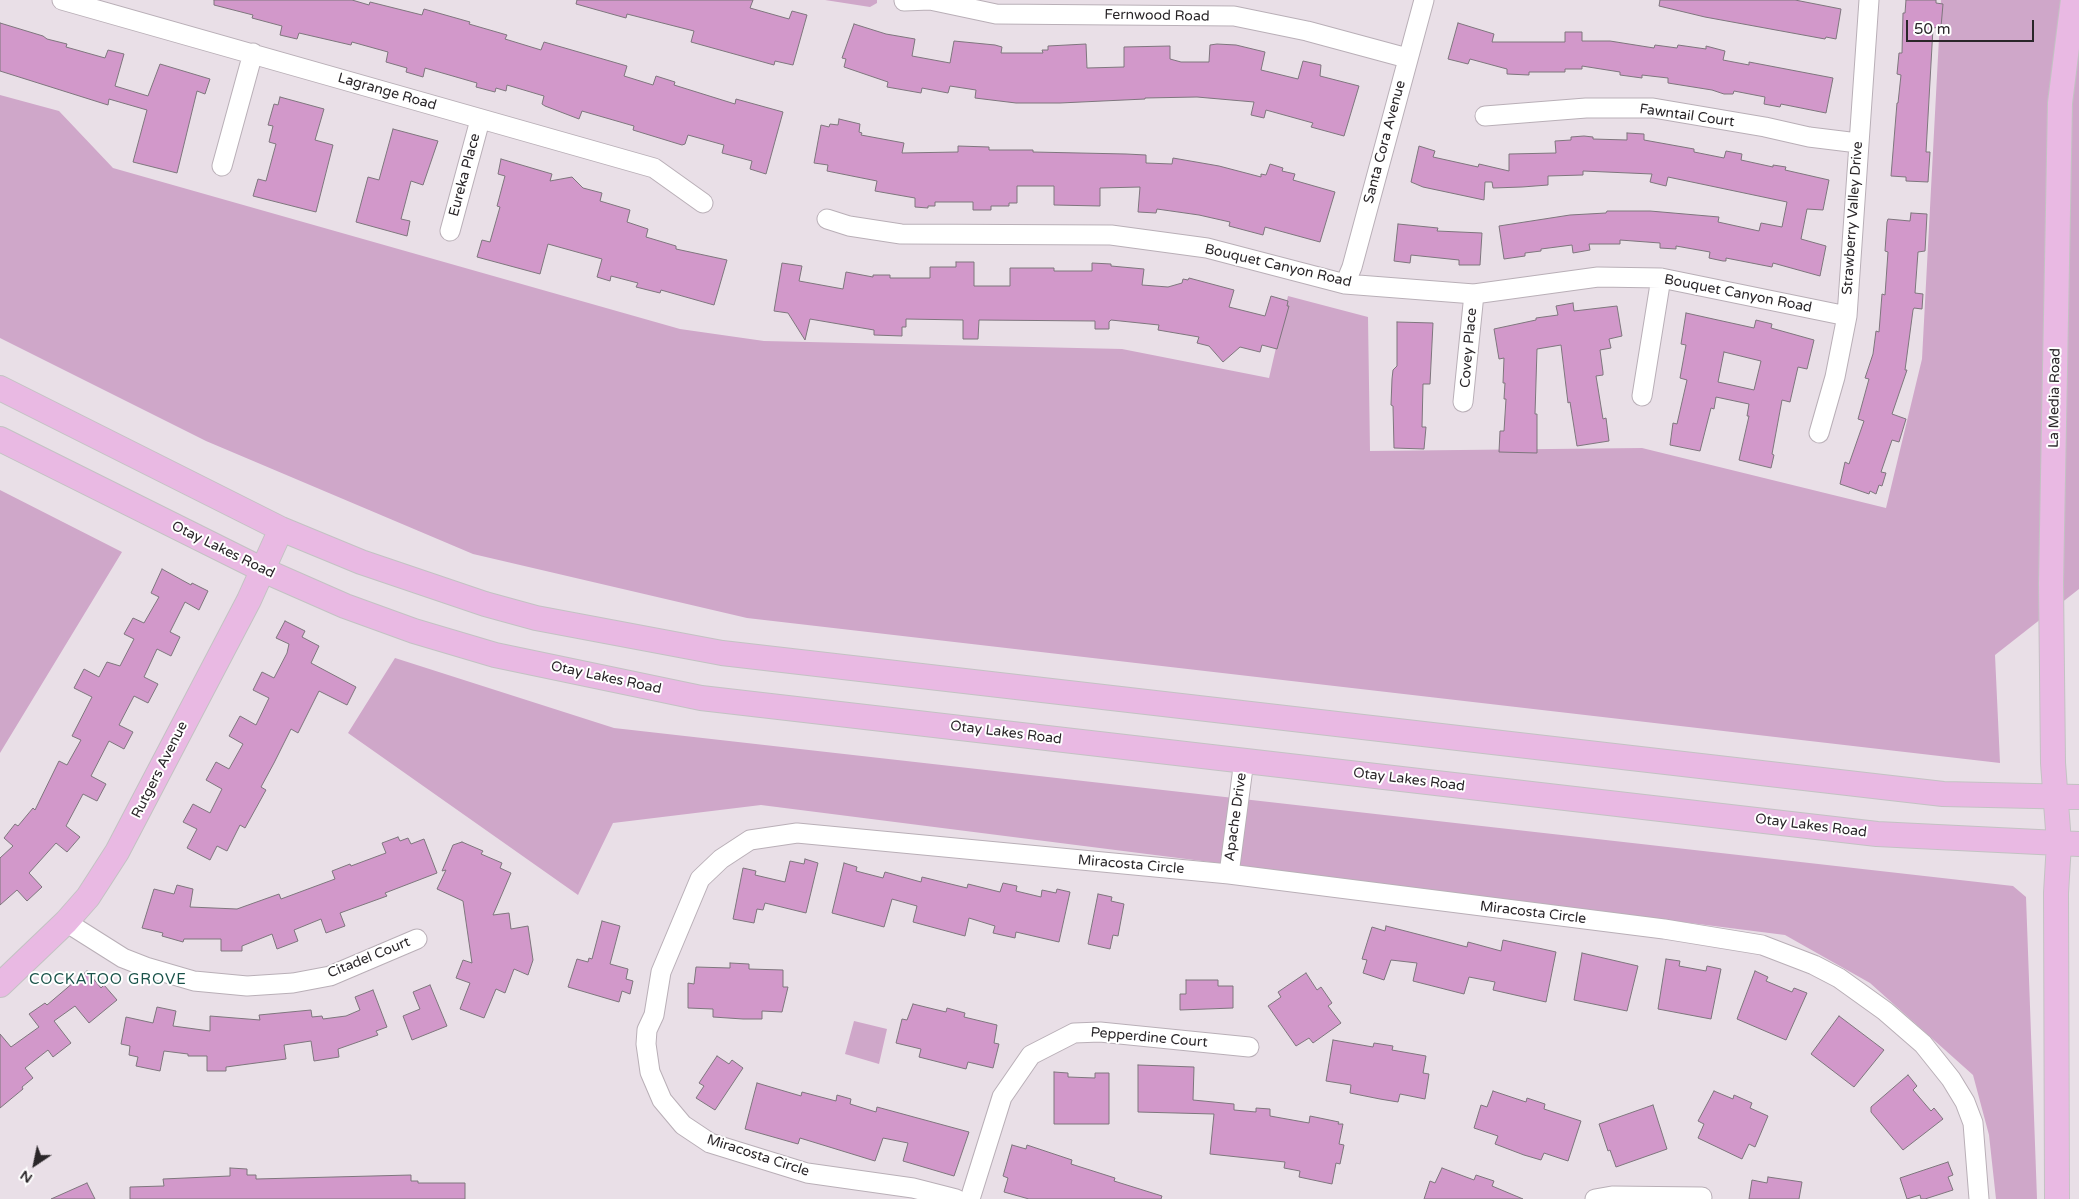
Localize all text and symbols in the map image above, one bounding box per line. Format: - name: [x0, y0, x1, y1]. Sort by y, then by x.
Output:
- street label: Fernwood Road: [1104, 7, 1210, 25]
- scale bar: [1909, 10, 2036, 42]
- text: 50 m: [1914, 20, 1951, 38]
- street label: Lagrange Road: [336, 70, 438, 114]
- street label: Santa Cora Avenue: [1360, 79, 1410, 205]
- street label: Fawntail Court: [1638, 101, 1736, 131]
- street label: Eureka Place: [446, 132, 484, 218]
- street label: Strawberry Valley Drive: [1839, 141, 1867, 295]
- street label: Bouquet Canyon Road: [1203, 241, 1353, 291]
- street label: Bouquet Canyon Road: [1663, 271, 1813, 317]
- street label: Covey Place: [1457, 307, 1481, 389]
- street label: La Media Road: [2046, 348, 2064, 448]
- street label: Otay Lakes Road: [169, 518, 277, 582]
- street label: Otay Lakes Road: [549, 658, 663, 698]
- street label: Otay Lakes Road: [949, 718, 1063, 748]
- street label: Rutgers Avenue: [128, 719, 192, 821]
- street label: Otay Lakes Road: [1352, 765, 1466, 795]
- street label: Apache Drive: [1221, 772, 1251, 862]
- street label: Otay Lakes Road: [1754, 811, 1868, 841]
- street label: Miracosta Circle: [1077, 852, 1185, 878]
- street label: Miracosta Circle: [1479, 898, 1587, 928]
- street label: Citadel Court: [325, 934, 413, 982]
- district label: COCKATOO GROVE: [27, 971, 189, 989]
- street label: Pepperdine Court: [1090, 1025, 1208, 1051]
- street label: Miracosta Circle: [705, 1132, 811, 1180]
- north arrow: [10, 1139, 60, 1189]
- text: N: [17, 1167, 36, 1187]

